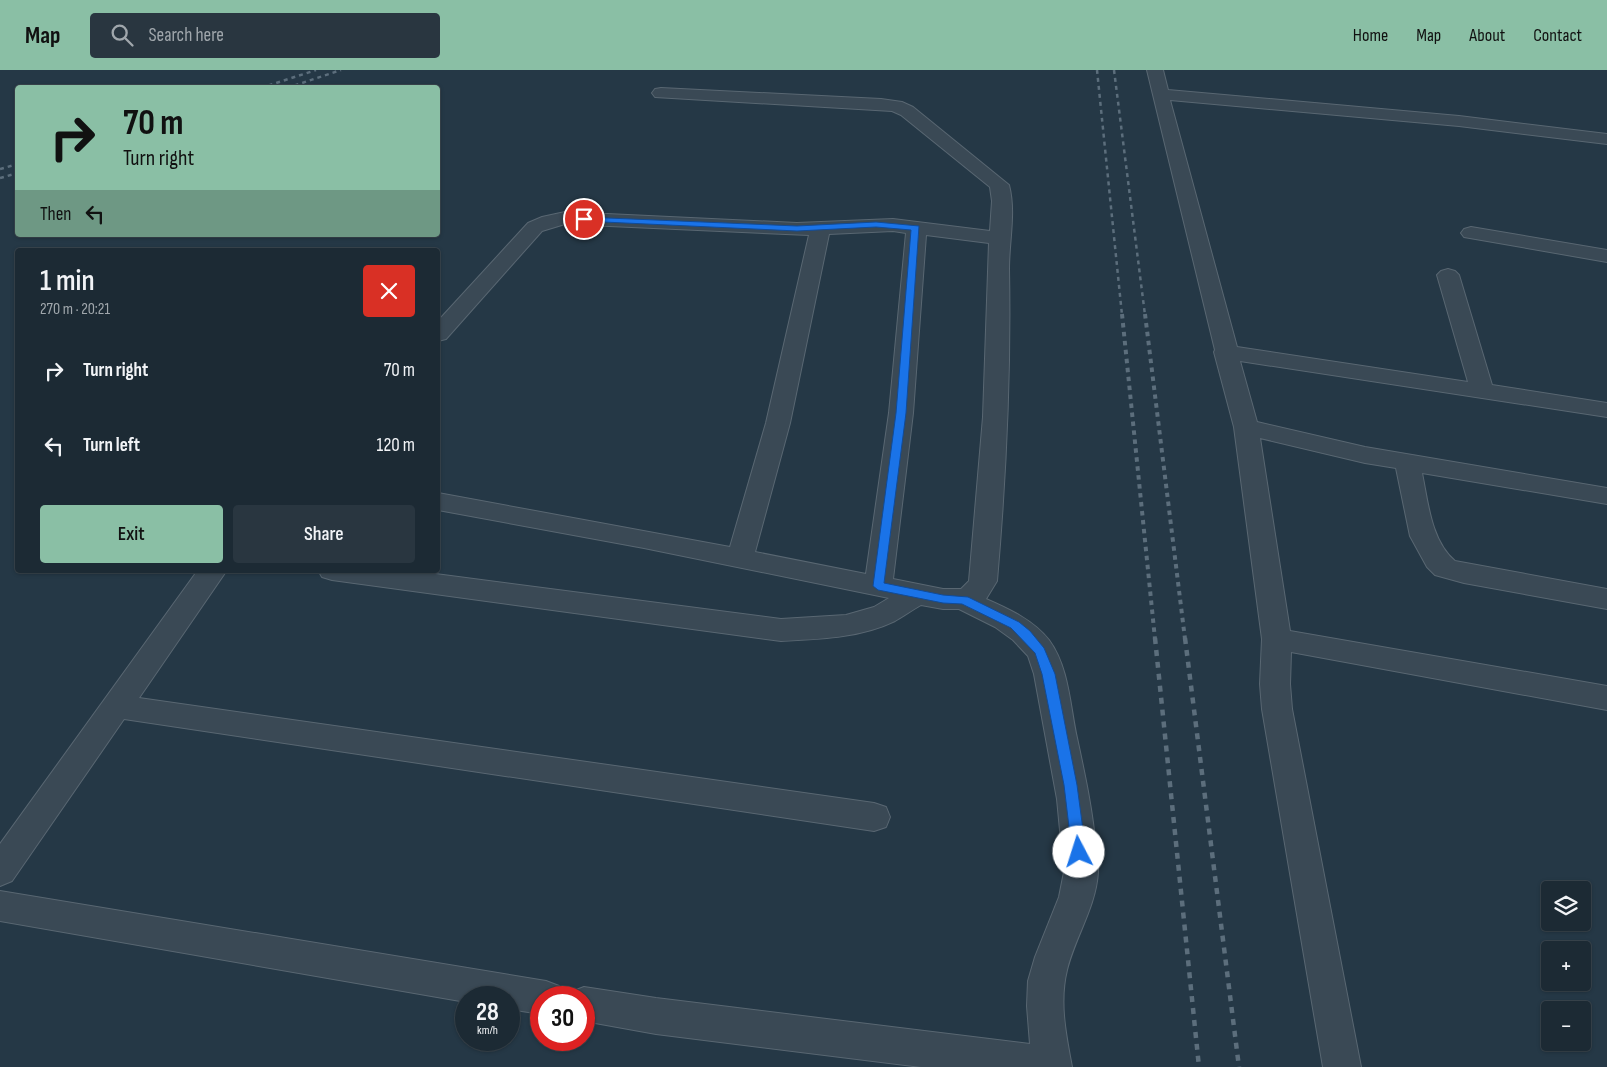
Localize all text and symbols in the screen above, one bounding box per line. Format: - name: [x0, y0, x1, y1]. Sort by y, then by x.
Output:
- search box: [90, 13, 440, 58]
- text: Map: [25, 21, 60, 50]
- icon: search: [108, 21, 136, 49]
- text: Search here: [148, 24, 224, 47]
- text: Home: [1353, 25, 1388, 46]
- text: Map: [1416, 25, 1441, 46]
- text: About: [1469, 25, 1505, 46]
- text: Contact: [1533, 25, 1582, 46]
- text: 70 m: [123, 102, 183, 145]
- icon: right: [40, 105, 105, 170]
- text: Turn right: [123, 145, 194, 172]
- pin: [563, 198, 605, 240]
- icon: left: [81, 200, 109, 228]
- text: Then: [40, 203, 71, 226]
- icon: arrive: [570, 205, 598, 233]
- text: 1 min: [40, 263, 95, 299]
- button: close: [363, 265, 415, 317]
- text: 270 m · 20:21: [40, 300, 110, 319]
- icon: right: [40, 357, 68, 385]
- text: Turn right: [83, 359, 148, 382]
- text: 70 m: [384, 359, 415, 382]
- icon: left: [40, 432, 68, 460]
- text: Turn left: [83, 434, 140, 457]
- text: 120 m: [377, 434, 415, 457]
- button: Exit: [40, 505, 223, 563]
- button: Share: [233, 505, 415, 563]
- position arrow: [1052, 825, 1104, 877]
- map controls: [1541, 881, 1591, 1051]
- button: layers: [1541, 881, 1591, 931]
- button: +: [1541, 941, 1591, 991]
- speed limit sign: 30: [530, 986, 595, 1051]
- text: 28: [476, 997, 499, 1028]
- button: −: [1541, 1001, 1591, 1051]
- text: km/h: [477, 1023, 498, 1038]

